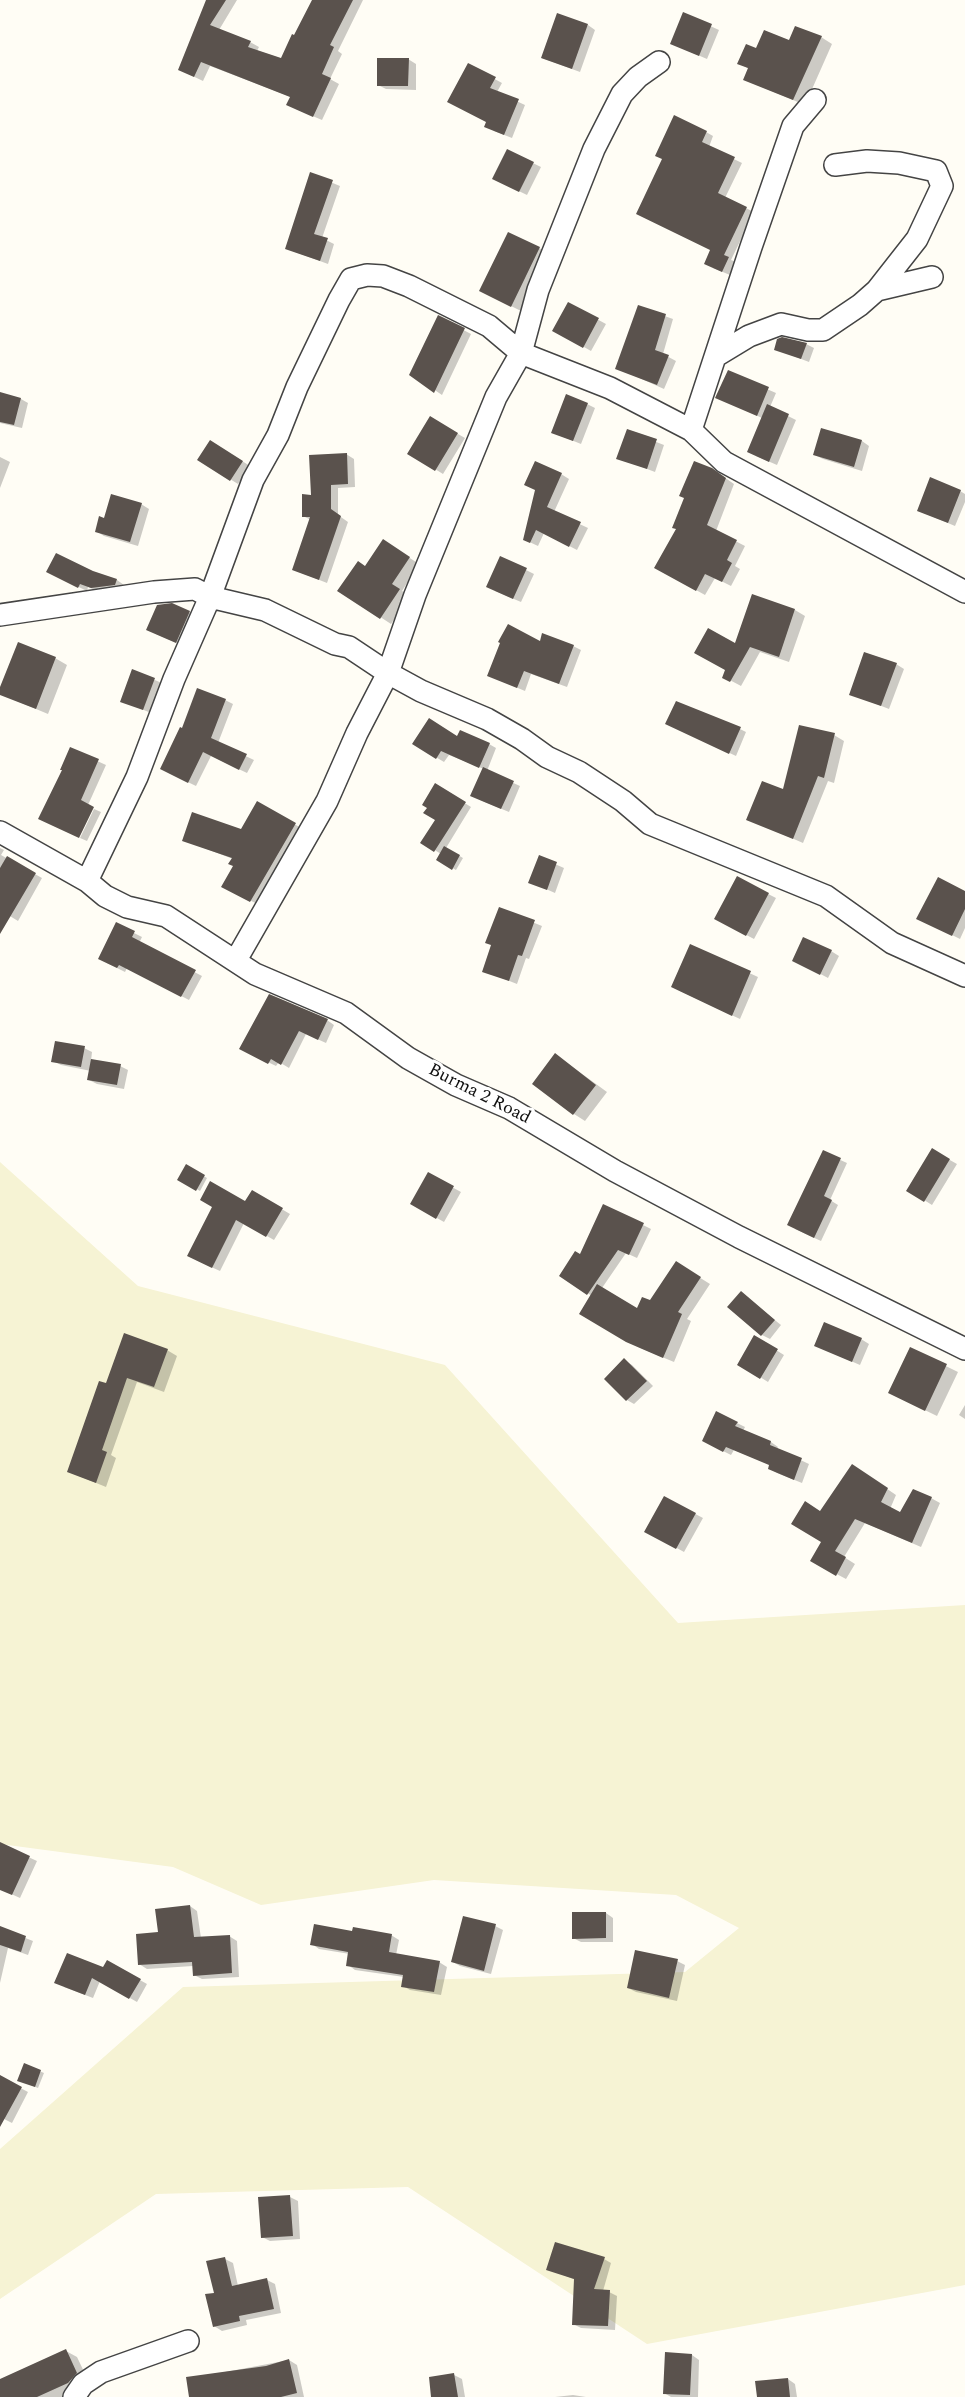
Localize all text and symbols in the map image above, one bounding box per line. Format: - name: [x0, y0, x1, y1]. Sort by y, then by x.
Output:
- street label: Burma 2 Road: [424, 1060, 534, 1130]

